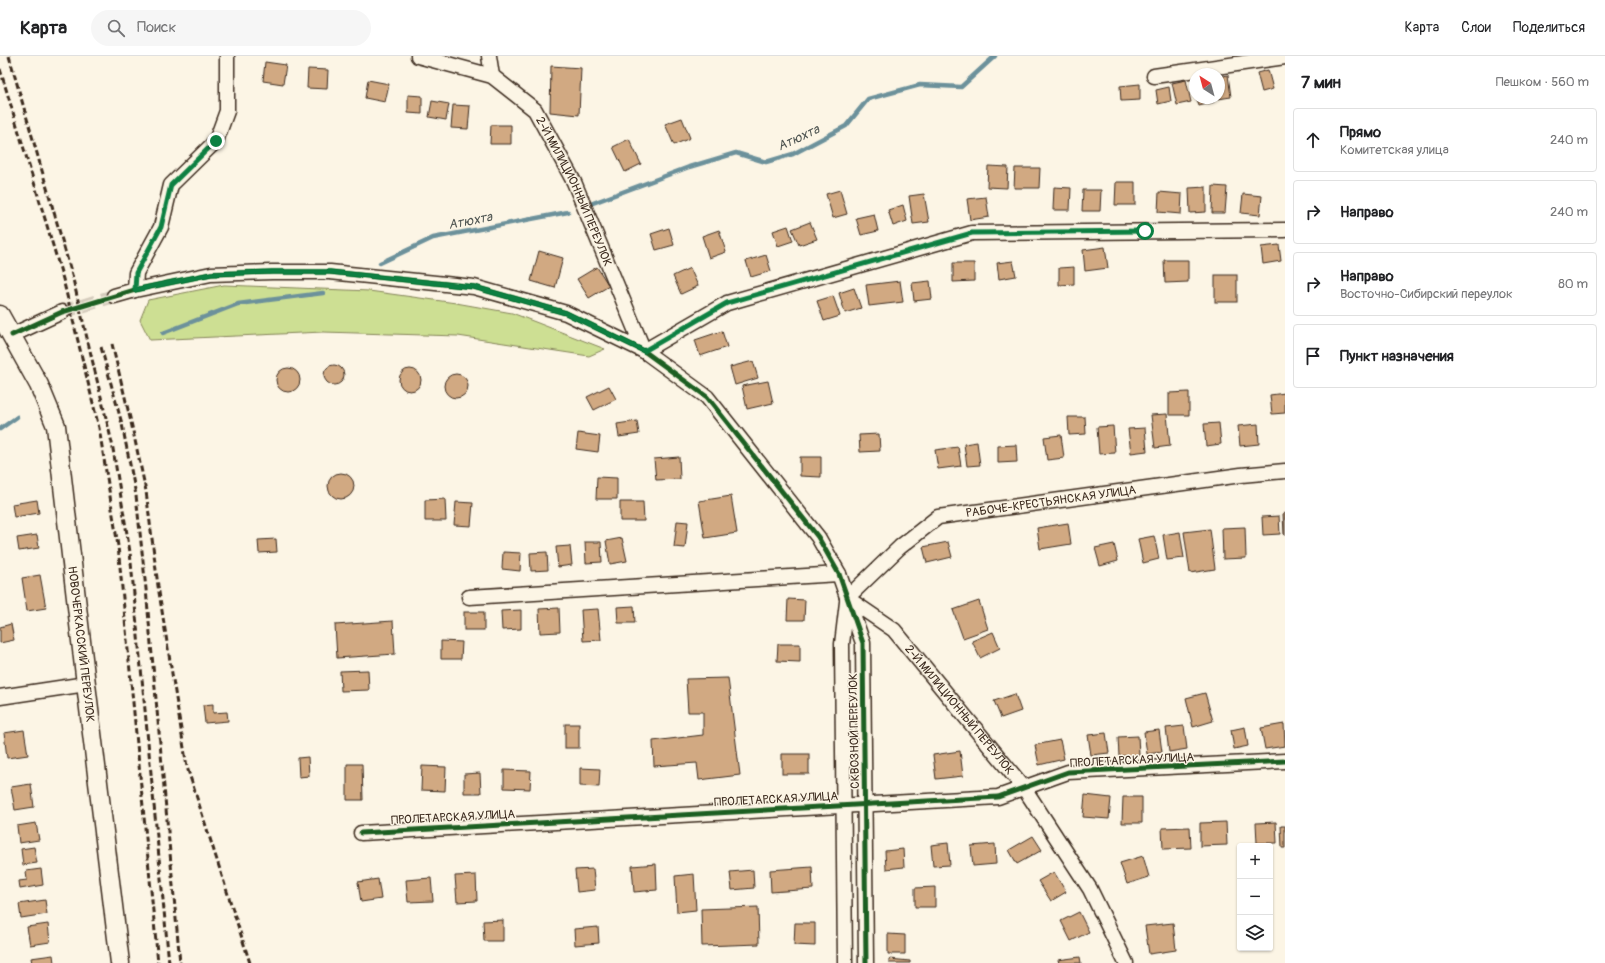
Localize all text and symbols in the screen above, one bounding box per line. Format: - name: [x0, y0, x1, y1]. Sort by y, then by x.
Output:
- search box: [91, 10, 371, 46]
- text: Карта: [20, 16, 67, 40]
- icon: search: [105, 17, 127, 39]
- text: Поиск: [137, 18, 176, 37]
- text: Карта: [1405, 19, 1439, 36]
- text: Слои: [1461, 19, 1491, 36]
- text: Поделиться: [1513, 19, 1585, 36]
- north arrow: [1189, 68, 1225, 104]
- text: 7 мин: [1301, 72, 1341, 93]
- text: Пешком · 560 m: [1496, 74, 1589, 90]
- street label: 2-Й МИЛИЦИОННЫЙ ПЕРЕУЛОК: [532, 114, 615, 269]
- water label: Атюхта: [775, 121, 823, 154]
- text: Прямо: [1340, 123, 1381, 142]
- icon: ahead: [1302, 129, 1324, 151]
- route end: [207, 132, 225, 150]
- text: 240 m: [1550, 132, 1588, 148]
- text: Комитетская улица: [1340, 142, 1449, 158]
- icon: right: [1302, 201, 1324, 223]
- text: Направо: [1340, 203, 1394, 222]
- text: 240 m: [1550, 204, 1588, 220]
- water label: Атюхта: [447, 209, 494, 233]
- route start: [1136, 222, 1154, 240]
- text: Направо: [1340, 267, 1394, 286]
- icon: right: [1302, 273, 1324, 295]
- text: 80 m: [1558, 276, 1588, 292]
- text: Восточно-Сибирский переулок: [1340, 286, 1513, 302]
- icon: arrive: [1302, 345, 1324, 367]
- text: Пункт назначения: [1340, 347, 1454, 366]
- street label: РАБОЧЕ-КРЕСТЬЯНСКАЯ УЛИЦА: [965, 483, 1137, 521]
- street label: НОВОЧЕРКАССКИЙ ПЕРЕУЛОК: [64, 565, 98, 723]
- street label: 2-Й МИЛИЦИОННЫЙ ПЕРЕУЛОК: [901, 642, 1017, 778]
- street label: СКВОЗНОЙ ПЕРЕУЛОК: [846, 673, 863, 789]
- street label: ПРОЛЕТАРСКАЯ УЛИЦА: [1070, 750, 1195, 771]
- street label: ПРОЛЕТАРСКАЯ УЛИЦА: [714, 789, 839, 810]
- street label: ПРОЛЕТАРСКАЯ УЛИЦА: [391, 807, 516, 828]
- map controls: [1237, 843, 1273, 951]
- button: +: [1237, 843, 1273, 879]
- button: −: [1237, 879, 1273, 915]
- button: layers: [1237, 915, 1273, 951]

